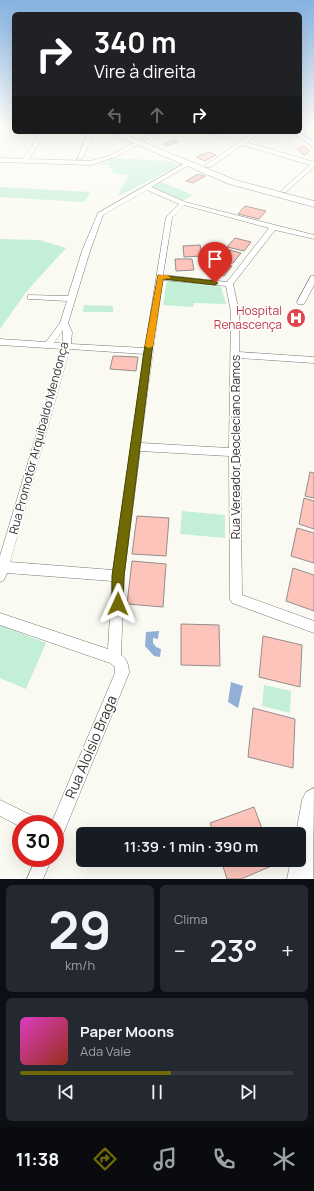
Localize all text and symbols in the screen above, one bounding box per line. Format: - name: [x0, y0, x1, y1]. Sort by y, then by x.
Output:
- text: 340 m: [94, 23, 177, 61]
- icon: right: [28, 28, 80, 80]
- text: Vire à direita: [94, 59, 196, 83]
- icon: left: [104, 104, 126, 126]
- icon: ahead: [146, 104, 168, 126]
- icon: right: [188, 104, 210, 126]
- pin: [198, 242, 232, 283]
- icon: arrive: [204, 248, 226, 270]
- place label: Hospital Renascença: [214, 302, 282, 333]
- hospital icon: Hospital Renascença: [285, 307, 307, 329]
- street label: Rua Promotor Arquibaldo Mendonça: [5, 340, 72, 536]
- street label: Rua Vereador Deocleciano Ramos: [227, 355, 244, 539]
- position arrow: [97, 583, 139, 625]
- street label: Rua Aloísio Braga: [60, 692, 121, 801]
- speed limit sign: 30: [12, 815, 64, 867]
- text: 11:39 · 1 min · 390 m: [124, 836, 258, 857]
- text: 29: [48, 894, 112, 965]
- text: Clima: [174, 910, 208, 928]
- text: 23°: [209, 930, 258, 971]
- text: −: [174, 936, 186, 966]
- text: +: [281, 936, 294, 966]
- text: km/h: [65, 956, 95, 974]
- text: Paper Moons: [80, 1021, 174, 1042]
- text: Ada Vale: [80, 1042, 131, 1060]
- icon: previous: [55, 1081, 77, 1103]
- icon: pause: [146, 1081, 168, 1103]
- icon: next: [237, 1081, 259, 1103]
- icon: directions: [91, 1145, 119, 1173]
- icon: music: [151, 1145, 179, 1173]
- icon: phone: [210, 1145, 238, 1173]
- icon: climate: [270, 1145, 298, 1173]
- text: 11:38: [16, 1147, 59, 1171]

